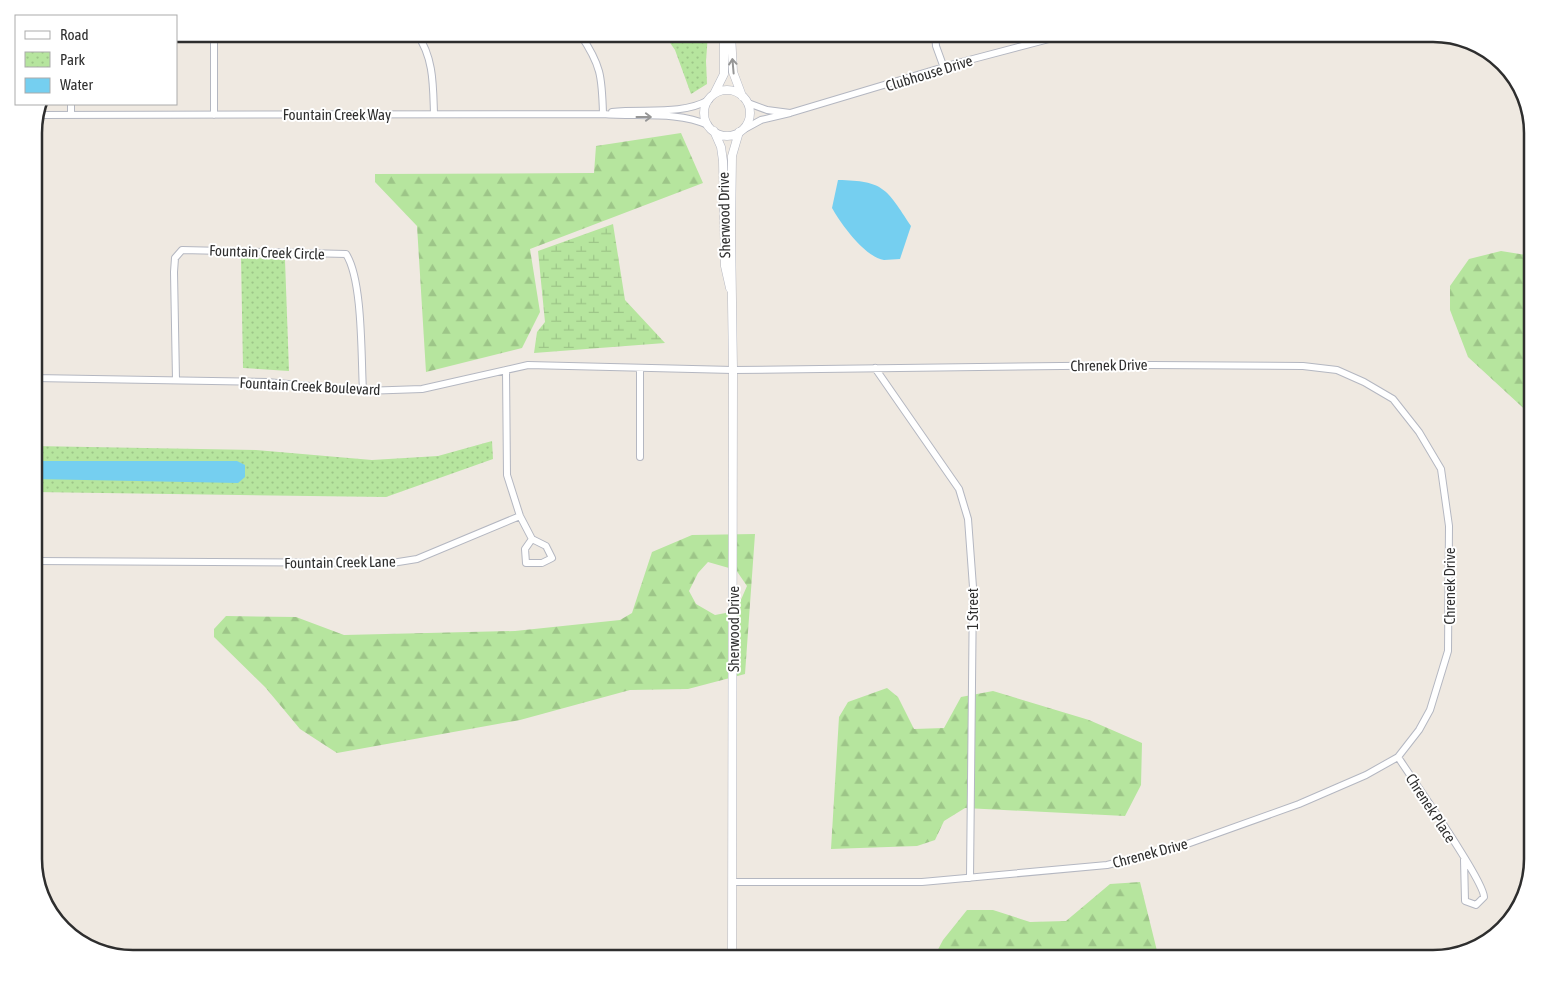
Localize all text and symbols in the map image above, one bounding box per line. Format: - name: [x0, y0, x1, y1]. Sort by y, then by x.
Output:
- legend: [15, 15, 178, 105]
- text: Road: [60, 26, 89, 43]
- text: Park: [60, 51, 85, 68]
- street label: Clubhouse Drive: [884, 52, 975, 94]
- one-way arrow: [728, 58, 738, 74]
- text: Water: [60, 76, 93, 93]
- street label: Fountain Creek Way: [283, 106, 391, 123]
- one-way arrow: [635, 112, 651, 122]
- street label: Sherwood Drive: [715, 172, 733, 258]
- street label: Fountain Creek Circle: [209, 241, 325, 263]
- street label: Chrenek Drive: [1070, 356, 1148, 374]
- street label: Fountain Creek Boulevard: [239, 374, 381, 398]
- street label: Chrenek Drive: [1441, 547, 1458, 625]
- street label: Fountain Creek Lane: [284, 553, 396, 571]
- street label: Sherwood Drive: [725, 586, 742, 672]
- street label: 1 Street: [964, 588, 981, 630]
- street label: Chrenek Place: [1402, 770, 1460, 846]
- street label: Chrenek Drive: [1111, 835, 1190, 871]

